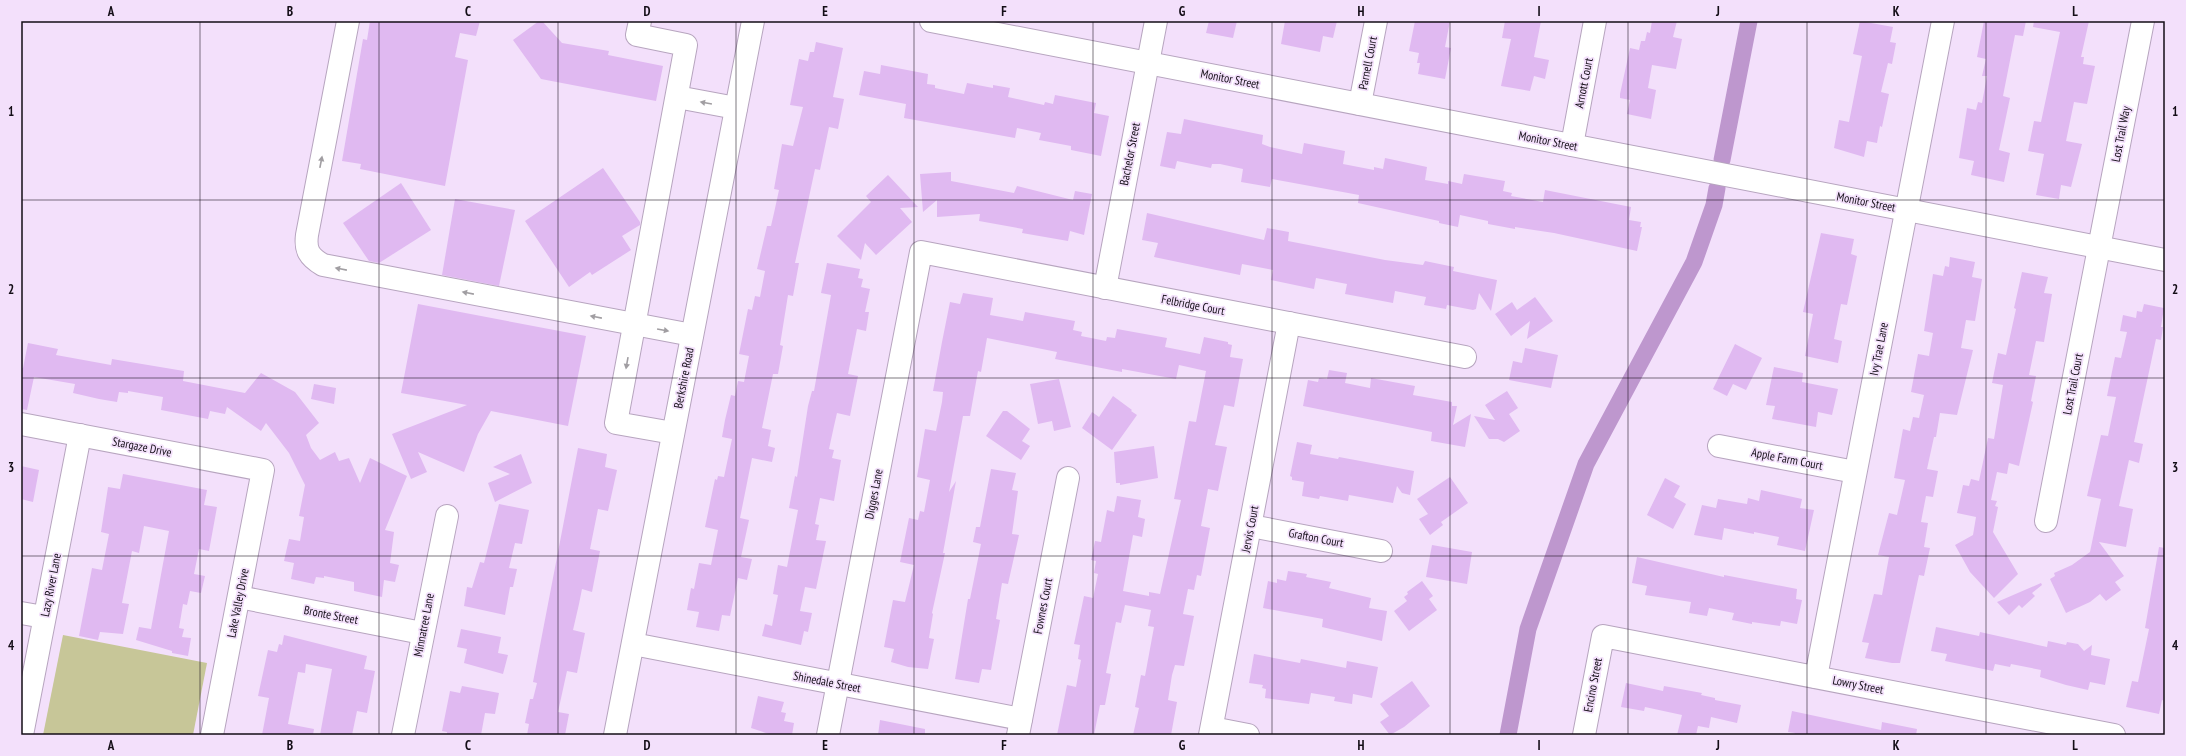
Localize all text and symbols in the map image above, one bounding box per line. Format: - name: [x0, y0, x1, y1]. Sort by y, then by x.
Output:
- text: A: [107, 3, 115, 20]
- text: B: [287, 3, 293, 20]
- text: C: [465, 3, 471, 20]
- text: D: [644, 3, 651, 20]
- text: E: [822, 3, 828, 20]
- text: F: [1001, 3, 1007, 20]
- text: G: [1179, 3, 1186, 20]
- text: H: [1358, 3, 1365, 20]
- text: I: [1537, 3, 1541, 20]
- text: J: [1715, 3, 1720, 20]
- text: K: [1893, 3, 1900, 20]
- text: L: [2072, 3, 2078, 20]
- street label: Parnell Court: [1355, 34, 1380, 91]
- street label: Arnott Court: [1571, 56, 1596, 109]
- street label: Monitor Street: [1199, 65, 1262, 92]
- one-way arrow: [700, 99, 713, 105]
- text: 1: [8, 103, 14, 120]
- text: 1: [2172, 103, 2178, 120]
- street label: Lost Trail Way: [2108, 104, 2133, 163]
- street label: Bachelor Street: [1116, 121, 1143, 187]
- street label: Monitor Street: [1517, 127, 1580, 154]
- one-way arrow: [318, 156, 324, 169]
- street label: Monitor Street: [1835, 188, 1898, 215]
- one-way arrow: [334, 265, 347, 271]
- text: 2: [8, 281, 14, 298]
- text: 2: [2172, 281, 2178, 298]
- one-way arrow: [462, 290, 474, 296]
- street label: Felbridge Court: [1160, 291, 1227, 318]
- one-way arrow: [590, 314, 602, 320]
- street label: Ivy Trae Lane: [1866, 321, 1891, 377]
- one-way arrow: [657, 327, 669, 333]
- street label: Berkshire Road: [670, 346, 697, 410]
- street label: Lost Trail Court: [2059, 351, 2086, 416]
- one-way arrow: [624, 357, 630, 369]
- street label: Stargaze Drive: [111, 433, 173, 460]
- street label: Apple Farm Court: [1750, 444, 1825, 473]
- text: 3: [8, 459, 14, 476]
- text: 3: [2172, 459, 2178, 476]
- street label: Digges Lane: [861, 468, 886, 520]
- street label: Jervis Court: [1237, 504, 1262, 555]
- street label: Grafton Court: [1287, 525, 1345, 550]
- street label: Lazy River Lane: [37, 552, 64, 618]
- street label: Lake Valley Drive: [223, 567, 252, 639]
- street label: Fownes Court: [1030, 576, 1055, 635]
- street label: Minnatree Lane: [410, 592, 437, 658]
- street label: Bronte Street: [303, 602, 360, 627]
- text: 4: [8, 637, 15, 654]
- text: 4: [2172, 637, 2179, 654]
- street label: Encino Street: [1580, 656, 1605, 713]
- street label: Shinedale Street: [792, 668, 863, 696]
- street label: Lowry Street: [1831, 672, 1885, 697]
- text: A: [107, 737, 115, 754]
- text: B: [287, 737, 293, 754]
- text: C: [465, 737, 471, 754]
- text: D: [644, 737, 651, 754]
- text: E: [822, 737, 828, 754]
- text: F: [1001, 737, 1007, 754]
- text: G: [1179, 737, 1186, 754]
- text: H: [1358, 737, 1365, 754]
- text: I: [1537, 737, 1541, 754]
- text: J: [1715, 737, 1720, 754]
- text: K: [1893, 737, 1900, 754]
- text: L: [2072, 737, 2078, 754]

